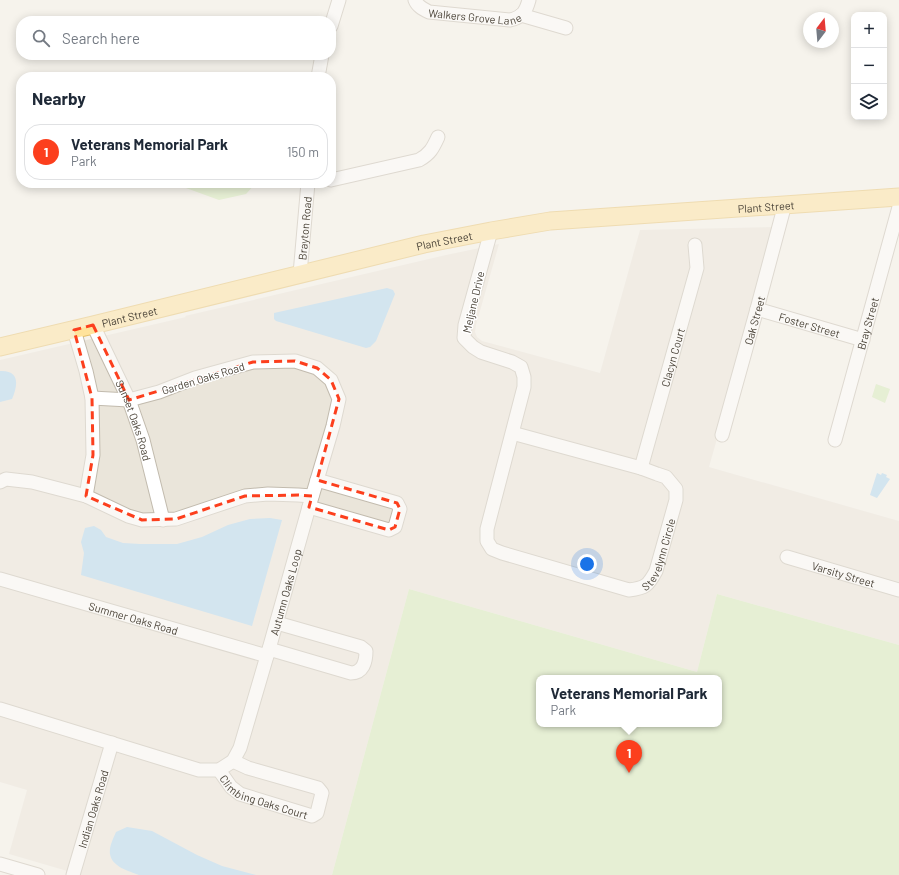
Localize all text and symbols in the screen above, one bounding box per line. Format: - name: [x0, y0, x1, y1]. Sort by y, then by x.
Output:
- street label: Walkers Grove Lane: [428, 5, 524, 26]
- north arrow: [803, 12, 839, 48]
- map controls: [851, 12, 887, 120]
- button: +: [851, 12, 887, 48]
- search box: [16, 16, 336, 60]
- icon: search: [30, 27, 52, 49]
- text: Search here: [62, 29, 140, 47]
- button: −: [851, 48, 887, 84]
- button: layers: [851, 84, 887, 120]
- text: Nearby: [32, 88, 86, 108]
- text: Veterans Memorial Park: [71, 135, 228, 153]
- text: 1: [44, 144, 48, 160]
- text: 150 m: [287, 144, 319, 160]
- text: Park: [71, 153, 97, 169]
- street label: Brayton Road: [295, 196, 313, 261]
- street label: Plant Street: [737, 198, 795, 215]
- street label: Plant Street: [415, 228, 473, 252]
- street label: Meljane Drive: [460, 270, 486, 334]
- street label: Oak Street: [741, 294, 767, 346]
- street label: Bray Street: [854, 296, 880, 351]
- street label: Plant Street: [100, 303, 159, 329]
- street label: Foster Street: [778, 309, 842, 340]
- street label: Clacyn Court: [658, 326, 686, 388]
- street label: Garden Oaks Road: [160, 359, 246, 397]
- street label: Sunset Oaks Road: [114, 377, 154, 462]
- street label: Stevelynn Circle: [639, 517, 677, 593]
- street label: Autumn Oaks Loop: [267, 547, 303, 637]
- your location: [577, 554, 597, 574]
- street label: Varsity Street: [811, 558, 877, 589]
- street label: Summer Oaks Road: [87, 598, 180, 637]
- popup: [536, 675, 722, 727]
- text: Veterans Memorial Park: [551, 684, 707, 702]
- text: Park: [551, 702, 576, 718]
- pin: 1: [616, 740, 642, 773]
- street label: Indian Oaks Road: [75, 768, 110, 850]
- street label: Climbing Oaks Court: [218, 772, 310, 821]

